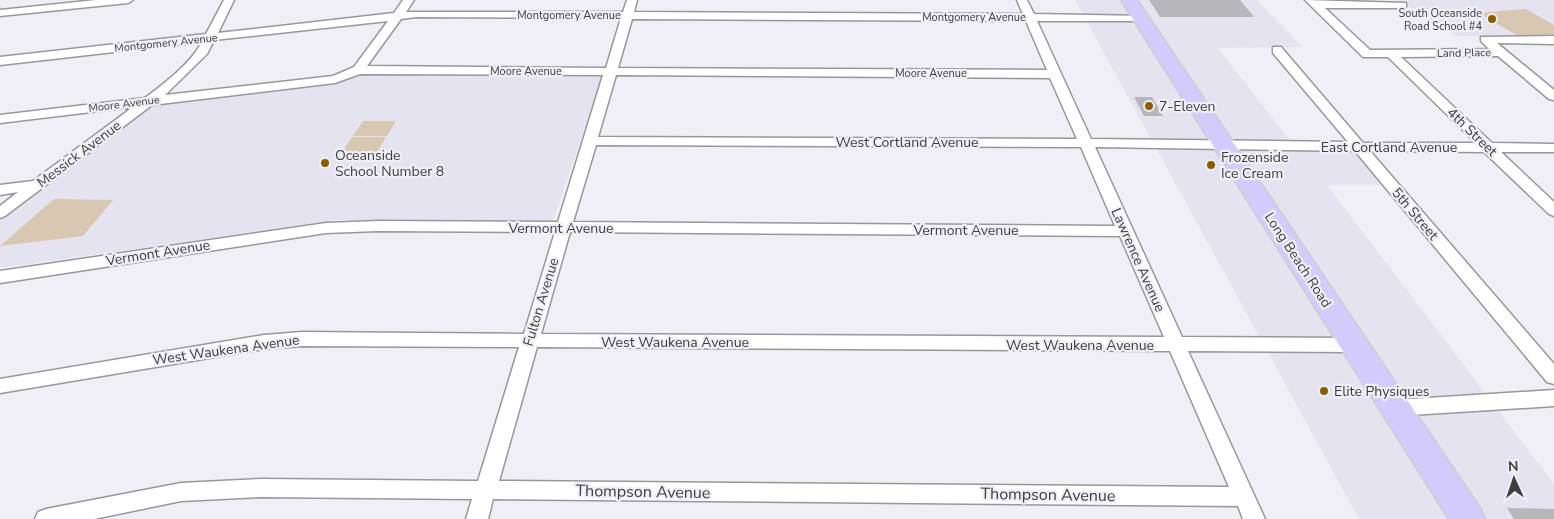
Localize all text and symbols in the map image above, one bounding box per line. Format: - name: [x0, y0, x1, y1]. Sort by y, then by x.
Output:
- place label: South Oceanside Road School #4: [1399, 6, 1482, 34]
- street label: Montgomery Avenue: [517, 8, 621, 23]
- street label: Montgomery Avenue: [922, 10, 1026, 25]
- marker: South Oceanside Road School #4: [1486, 13, 1498, 25]
- street label: Montgomery Avenue: [114, 30, 218, 56]
- street label: Land Place: [1437, 45, 1491, 61]
- street label: Moore Avenue: [490, 64, 562, 79]
- street label: Moore Avenue: [895, 66, 967, 81]
- street label: Moore Avenue: [88, 92, 161, 116]
- place label: 7-Eleven: [1159, 97, 1215, 116]
- marker: 7-Eleven: [1143, 100, 1155, 112]
- street label: 4th Street: [1443, 103, 1501, 161]
- street label: Messick Avenue: [33, 116, 125, 192]
- street label: West Cortland Avenue: [835, 133, 979, 152]
- street label: East Cortland Avenue: [1321, 138, 1457, 157]
- place label: Oceanside School Number 8: [335, 146, 444, 181]
- place label: Frozenside Ice Cream: [1221, 148, 1288, 183]
- marker: Oceanside School Number 8: [319, 157, 331, 169]
- marker: Frozenside Ice Cream: [1205, 159, 1217, 171]
- street label: 5th Street: [1387, 184, 1443, 244]
- street label: Lawrence Avenue: [1107, 205, 1169, 315]
- street label: Long Beach Road: [1260, 209, 1336, 311]
- street label: Vermont Avenue: [507, 219, 614, 238]
- street label: Vermont Avenue: [912, 221, 1019, 240]
- street label: Vermont Avenue: [104, 235, 211, 271]
- street label: Fulton Avenue: [519, 256, 563, 348]
- street label: West Waukena Avenue: [151, 330, 301, 370]
- street label: West Waukena Avenue: [601, 333, 749, 352]
- street label: West Waukena Avenue: [1006, 336, 1154, 355]
- place label: Elite Physiques: [1334, 382, 1430, 401]
- marker: Elite Physiques: [1318, 385, 1330, 397]
- north arrow: [1489, 454, 1539, 504]
- text: N: [1508, 457, 1519, 476]
- street label: Thompson Avenue: [575, 480, 711, 504]
- street label: Thompson Avenue: [980, 483, 1116, 507]

